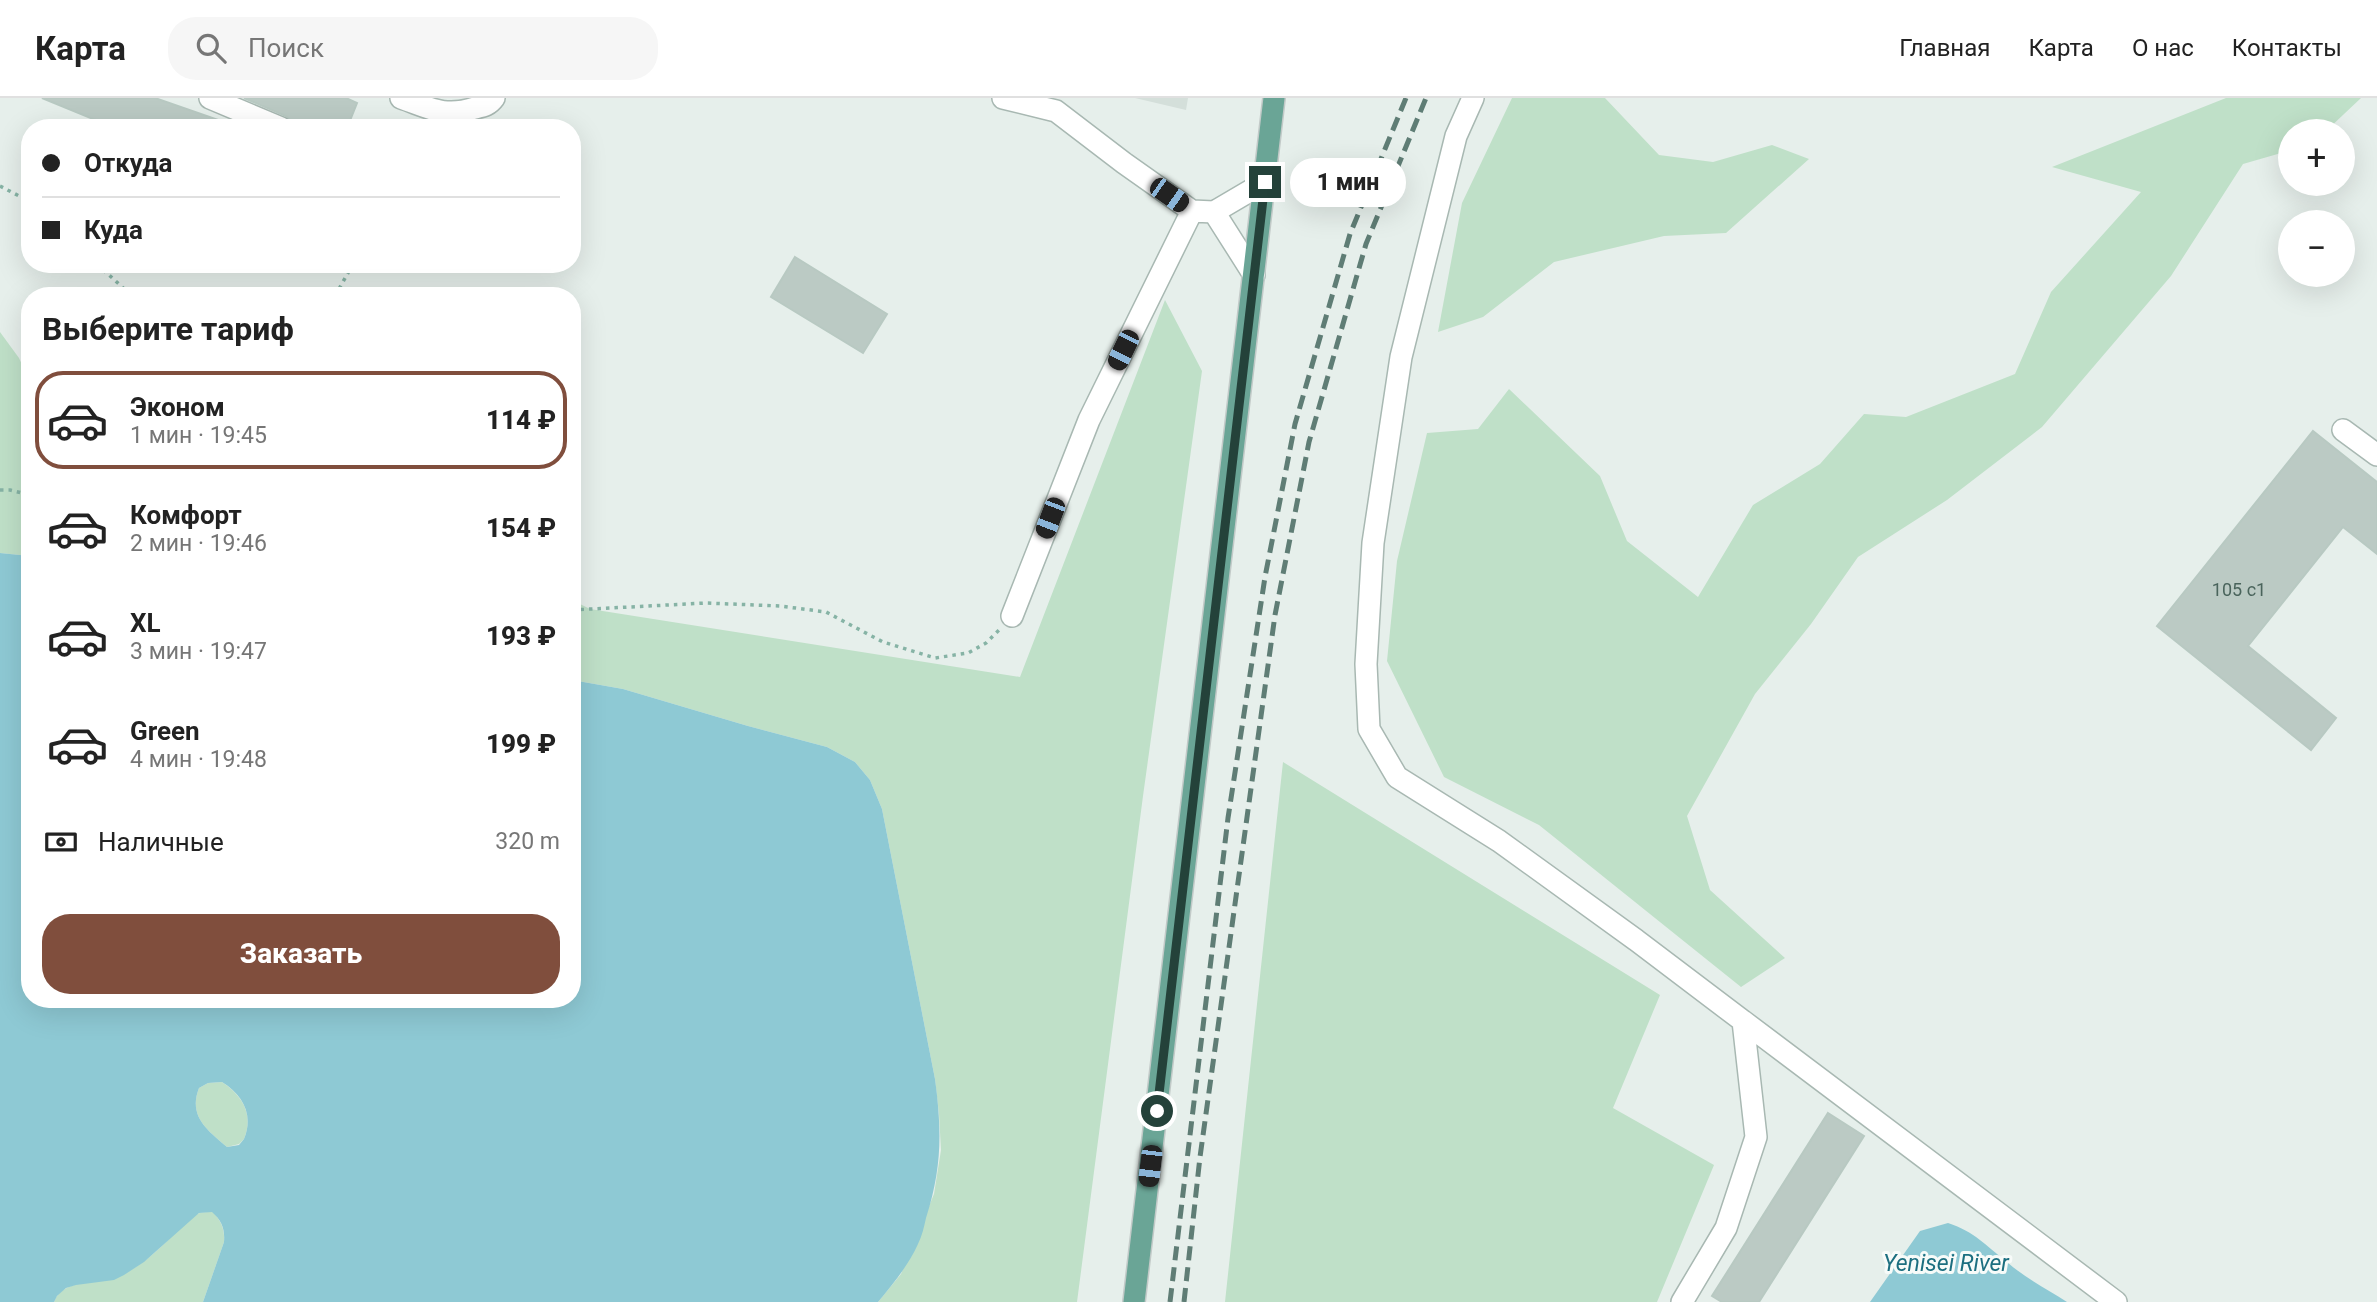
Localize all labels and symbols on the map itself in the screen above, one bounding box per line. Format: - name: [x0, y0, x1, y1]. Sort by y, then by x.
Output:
- callout: 1 мин: [1290, 158, 1405, 206]
- route end: [1249, 166, 1281, 198]
- car: [1146, 174, 1193, 216]
- car: [1105, 327, 1142, 373]
- car: [1033, 495, 1068, 541]
- house number: 105 с1: [2212, 579, 2266, 600]
- route start: [1141, 1095, 1173, 1127]
- car: [1138, 1144, 1163, 1188]
- water label: Yenisei River: [1883, 1250, 2010, 1277]

